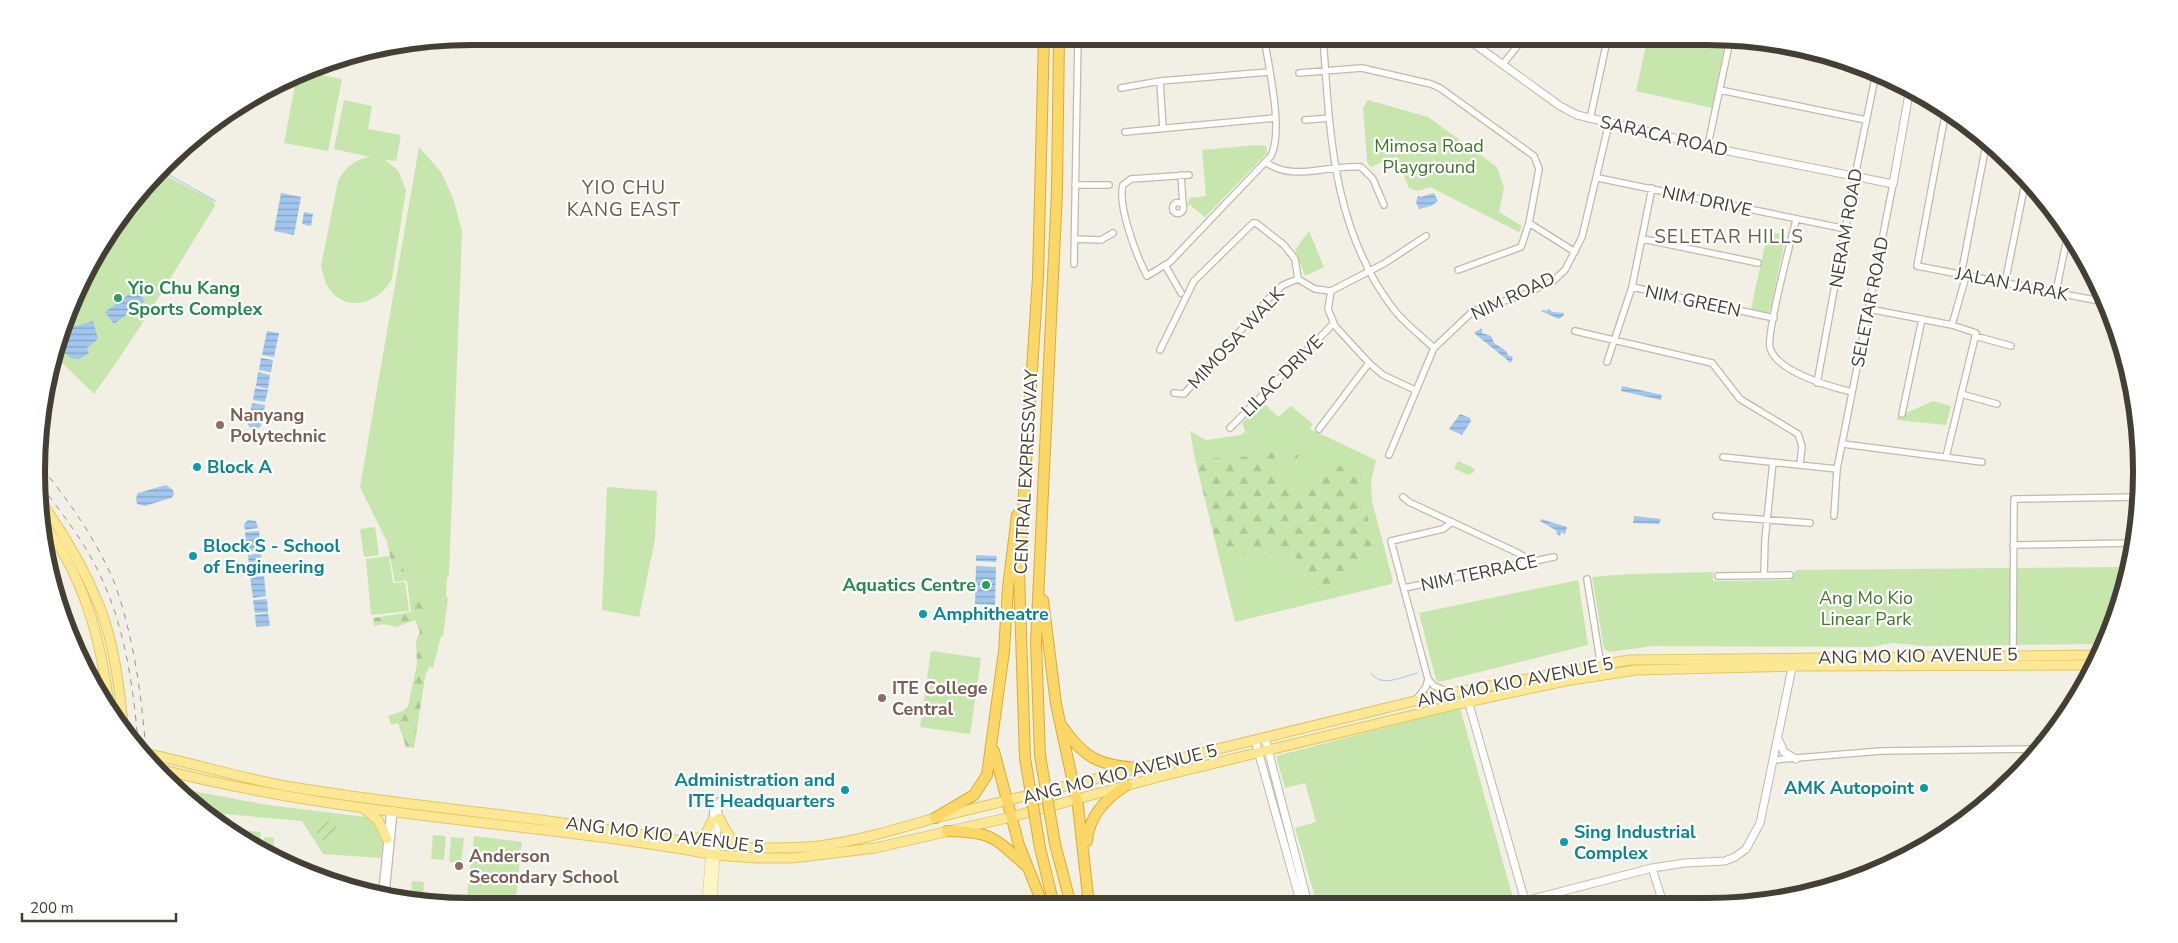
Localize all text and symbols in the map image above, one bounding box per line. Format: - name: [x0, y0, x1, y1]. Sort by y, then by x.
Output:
- street label: SARACA ROAD: [1598, 110, 1730, 162]
- park label: Mimosa Road Playground: [1374, 134, 1484, 179]
- street label: NERAM ROAD: [1824, 166, 1868, 290]
- district label: YIO CHU KANG EAST: [567, 175, 681, 223]
- street label: NIM DRIVE: [1660, 180, 1754, 222]
- district label: SELETAR HILLS: [1654, 224, 1804, 250]
- street label: SELETAR ROAD: [1846, 234, 1894, 370]
- street label: JALAN JARAK: [1952, 261, 2071, 307]
- street label: NIM ROAD: [1467, 266, 1559, 326]
- place label: Yio Chu Kang Sports Complex: [127, 276, 263, 321]
- street label: NIM GREEN: [1643, 279, 1743, 323]
- street label: MIMOSA WALK: [1183, 281, 1290, 394]
- marker: Yio Chu Kang Sports Complex: [112, 292, 124, 304]
- street label: LILAC DRIVE: [1236, 330, 1328, 422]
- street label: CENTRAL EXPRESSWAY: [1009, 369, 1043, 575]
- place label: Nanyang Polytechnic: [230, 403, 327, 448]
- marker: Nanyang Polytechnic: [214, 419, 226, 431]
- place label: Block A: [207, 455, 272, 479]
- marker: Block A: [191, 461, 203, 473]
- place label: Block S - School of Engineering: [203, 534, 340, 579]
- street label: NIM TERRACE: [1418, 549, 1540, 597]
- marker: Block S - School of Engineering: [187, 550, 199, 562]
- place label: Aquatics Centre: [843, 573, 976, 597]
- marker: Aquatics Centre: [980, 579, 992, 591]
- park label: Ang Mo Kio Linear Park: [1819, 586, 1913, 631]
- place label: Amphitheatre: [933, 602, 1049, 626]
- marker: Amphitheatre: [917, 608, 929, 620]
- street label: ANG MO KIO AVENUE 5: [1818, 642, 2018, 670]
- street label: ANG MO KIO AVENUE 5: [1415, 651, 1615, 713]
- place label: ITE College Central: [892, 676, 988, 721]
- marker: ITE College Central: [876, 692, 888, 704]
- street label: ANG MO KIO AVENUE 5: [1020, 738, 1220, 810]
- place label: Administration and ITE Headquarters: [675, 768, 835, 813]
- place label: AMK Autopoint: [1784, 776, 1914, 800]
- marker: AMK Autopoint: [1918, 782, 1930, 794]
- marker: Administration and ITE Headquarters: [839, 784, 851, 796]
- street label: ANG MO KIO AVENUE 5: [564, 811, 766, 859]
- place label: Sing Industrial Complex: [1574, 820, 1696, 865]
- marker: Sing Industrial Complex: [1558, 836, 1570, 848]
- place label: Anderson Secondary School: [469, 844, 619, 889]
- marker: Anderson Secondary School: [453, 860, 465, 872]
- scale bar: [22, 890, 176, 922]
- text: 200 m: [30, 898, 74, 918]

